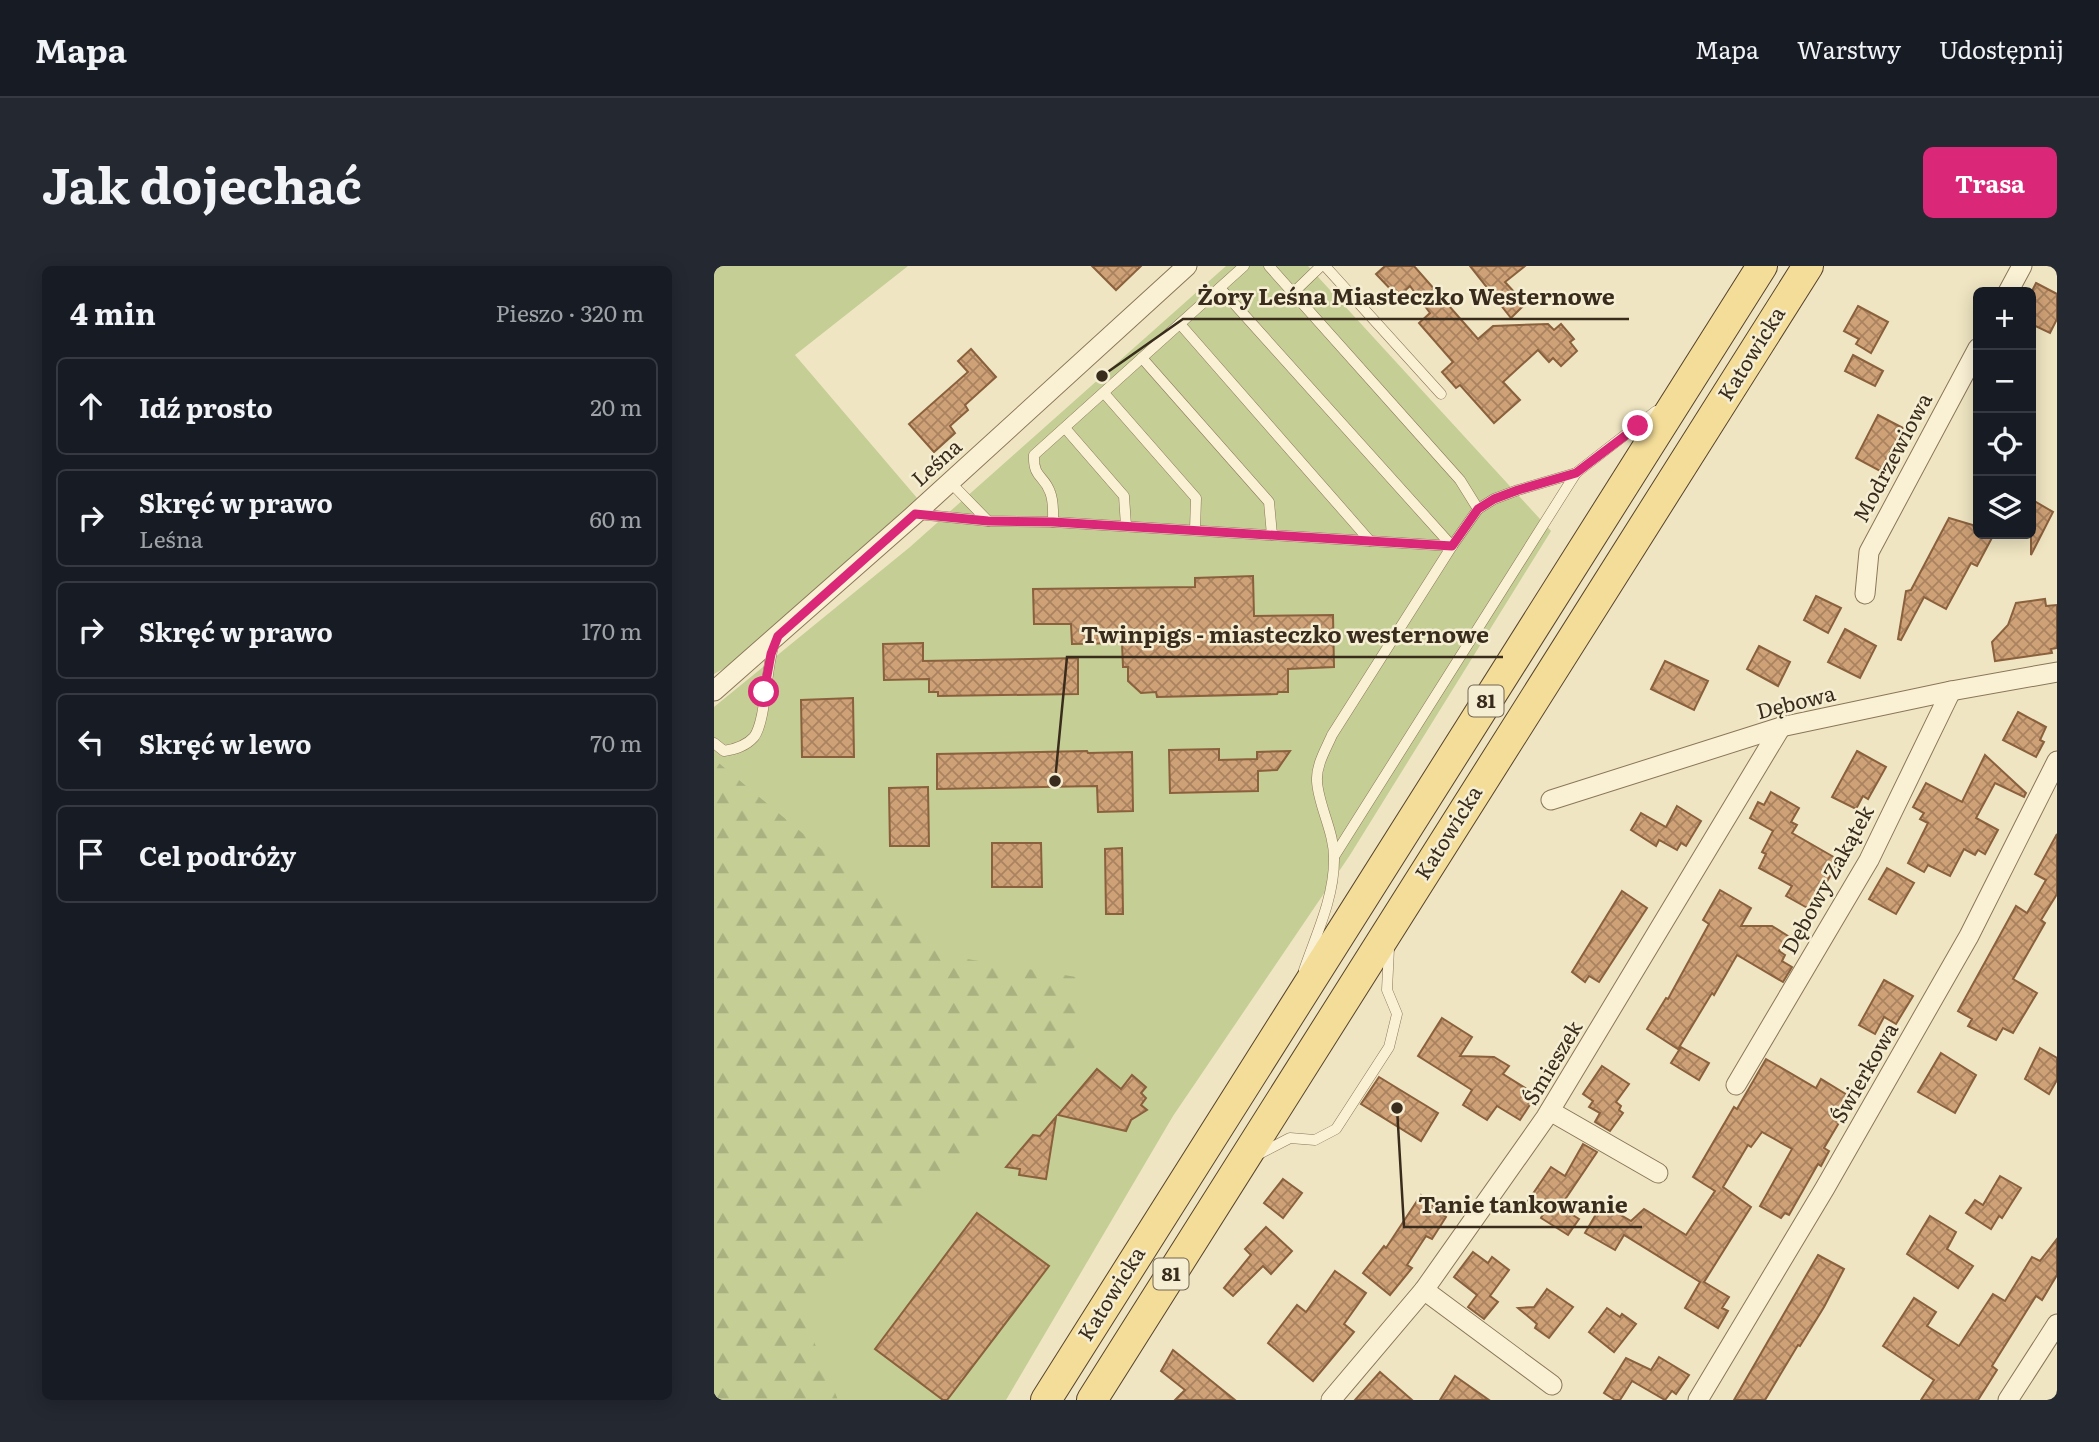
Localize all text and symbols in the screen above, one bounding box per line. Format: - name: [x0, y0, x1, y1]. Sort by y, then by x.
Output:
- text: Mapa: [35, 24, 127, 73]
- text: Mapa: [1695, 31, 1759, 66]
- text: Warstwy: [1797, 31, 1901, 66]
- text: Udostępnij: [1939, 31, 2064, 66]
- text: Jak dojechać: [42, 146, 362, 219]
- button: Trasa: [1923, 147, 2057, 218]
- callout: Żory Leśna Miasteczko Westernowe: [1183, 275, 1629, 319]
- text: Żory Leśna Miasteczko Westernowe: [1197, 278, 1615, 312]
- map controls: [1973, 287, 2036, 539]
- button: +: [1973, 287, 2036, 350]
- text: 4 min: [70, 290, 156, 334]
- text: Pieszo · 320 m: [495, 295, 644, 329]
- street label: Katowicka: [1709, 299, 1792, 406]
- button: −: [1973, 350, 2036, 413]
- street label: Modrzewiowa: [1844, 386, 1938, 527]
- icon: ahead: [72, 387, 110, 425]
- text: Idź prosto: [139, 387, 273, 426]
- text: 20 m: [590, 389, 642, 423]
- route end: [1622, 410, 1653, 441]
- button: locate: [1973, 413, 2036, 476]
- street label: Leśna: [903, 430, 968, 492]
- button: layers: [1973, 476, 2036, 539]
- text: Skręć w prawo: [139, 482, 333, 521]
- icon: right: [72, 499, 110, 537]
- text: 60 m: [589, 501, 642, 535]
- text: Leśna: [139, 521, 203, 555]
- icon: right: [72, 611, 110, 649]
- text: Skręć w prawo: [139, 611, 333, 650]
- text: 170 m: [581, 613, 642, 647]
- callout: Twinpigs - miasteczko westernowe: [1067, 613, 1503, 657]
- text: Twinpigs - miasteczko westernowe: [1081, 616, 1489, 650]
- route start: [748, 676, 779, 707]
- street label: Dębowa: [1753, 676, 1839, 725]
- road number: 81: [1468, 686, 1504, 716]
- icon: left: [72, 723, 110, 761]
- text: Skręć w lewo: [139, 723, 312, 762]
- text: 70 m: [590, 725, 642, 759]
- street label: Katowicka: [1406, 778, 1489, 885]
- street label: Dębowy Zakątek: [1772, 799, 1880, 959]
- icon: arrive: [72, 835, 110, 873]
- text: Cel podróży: [139, 835, 296, 874]
- street label: Śmieszek: [1513, 1013, 1588, 1110]
- street label: Świerkowa: [1822, 1015, 1904, 1128]
- callout: Tanie tankowanie: [1404, 1183, 1642, 1227]
- text: Tanie tankowanie: [1418, 1186, 1628, 1220]
- street label: Katowicka: [1069, 1239, 1152, 1346]
- road number: 81: [1154, 1258, 1189, 1290]

